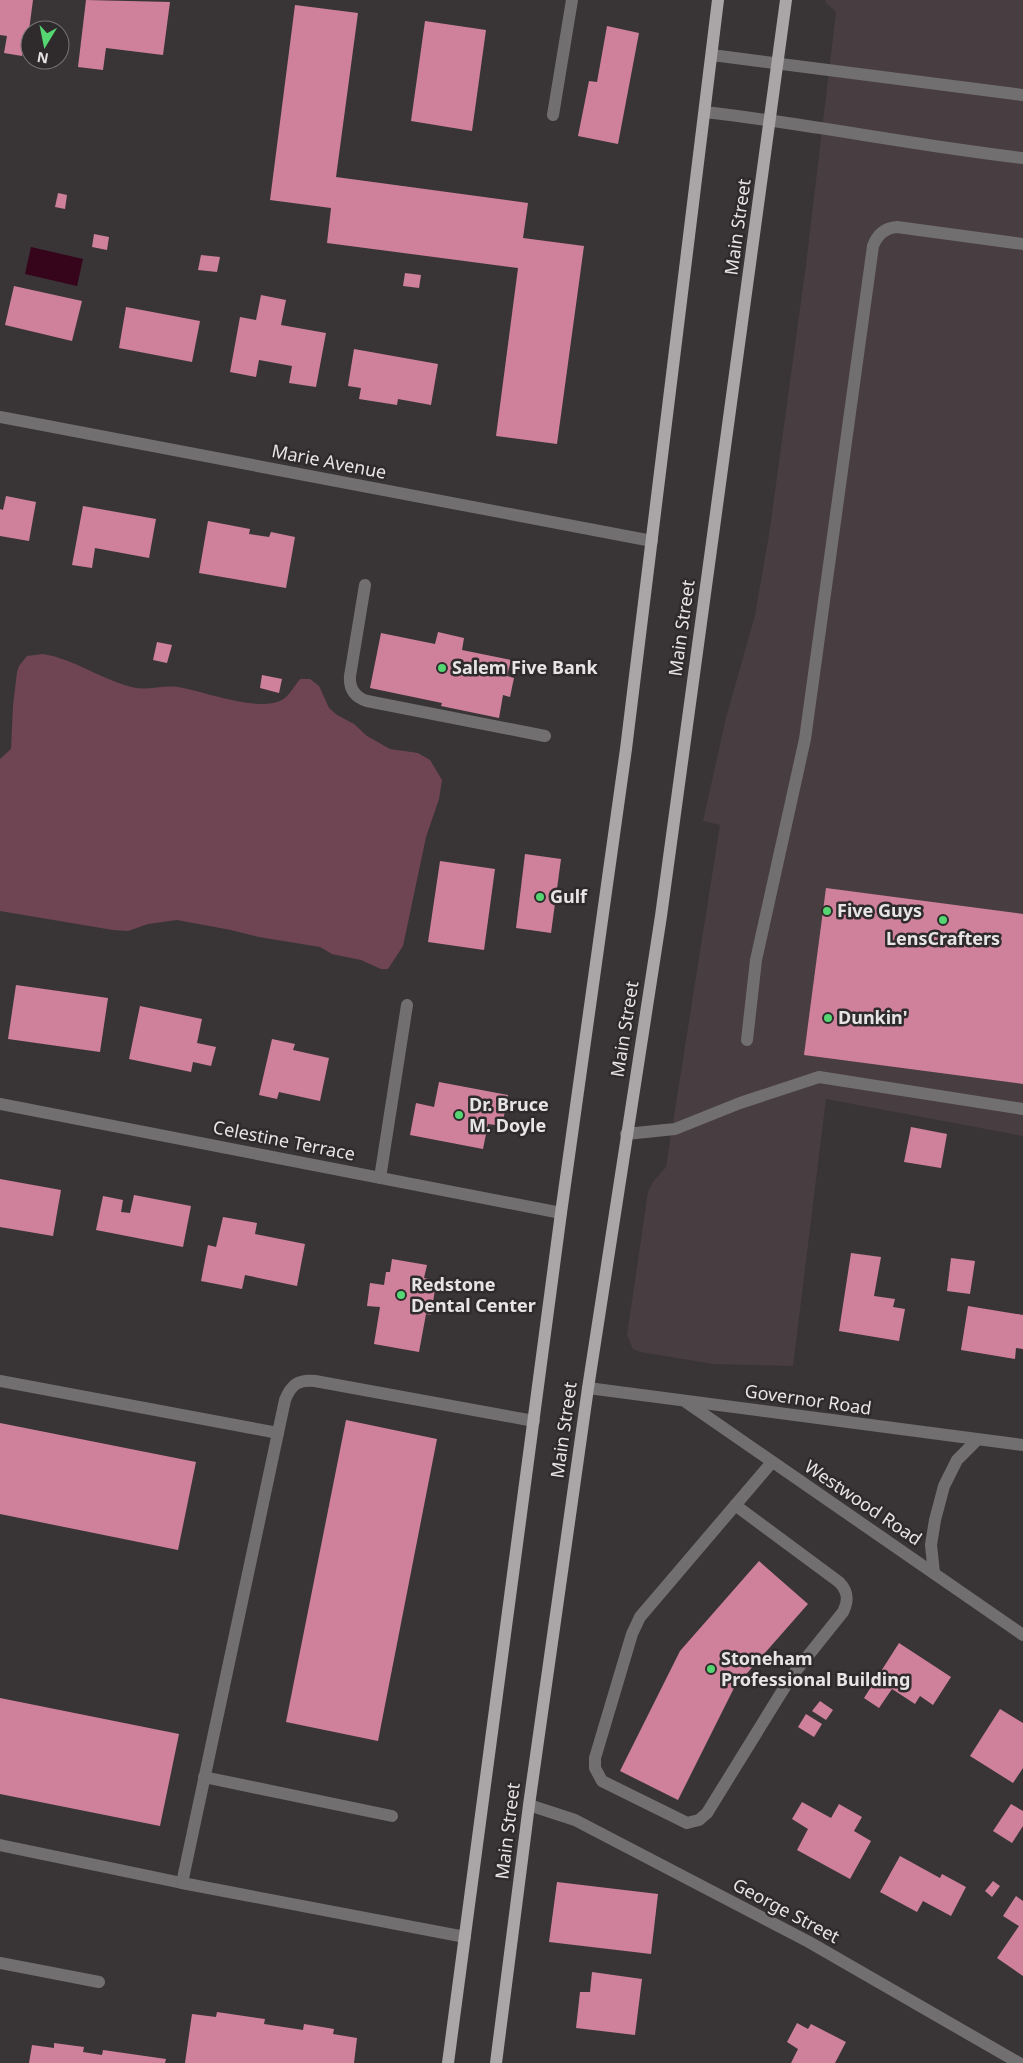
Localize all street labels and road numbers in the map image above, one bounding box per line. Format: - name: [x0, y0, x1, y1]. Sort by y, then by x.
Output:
- street label: Main Street: [718, 177, 756, 277]
- street label: Marie Avenue: [270, 438, 389, 484]
- street label: Main Street: [662, 578, 700, 678]
- street label: Main Street: [605, 979, 644, 1079]
- street label: Celestine Terrace: [211, 1114, 357, 1166]
- street label: Governor Road: [743, 1378, 873, 1420]
- street label: Main Street: [544, 1380, 582, 1480]
- street label: Westwood Road: [800, 1454, 927, 1550]
- street label: Main Street: [489, 1781, 525, 1881]
- street label: George Street: [729, 1872, 844, 1949]

